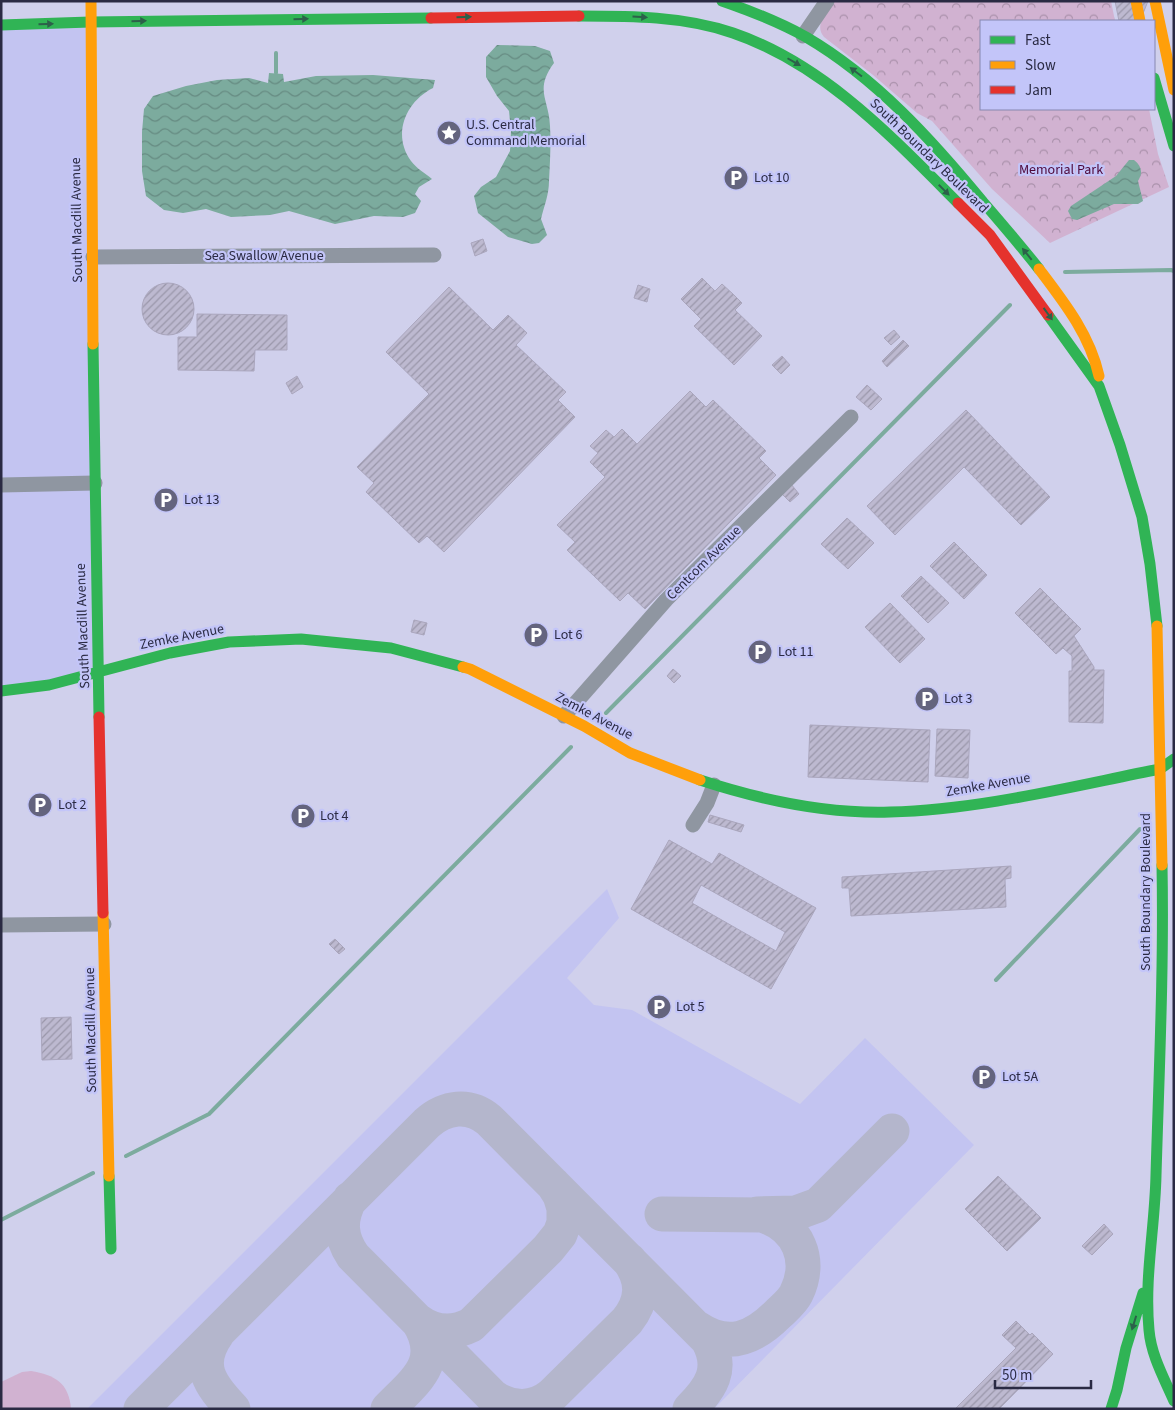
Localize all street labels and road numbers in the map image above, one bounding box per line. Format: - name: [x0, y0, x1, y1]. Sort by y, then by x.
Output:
- street label: South Boundary Boulevard: [865, 94, 993, 218]
- street label: South Macdill Avenue: [66, 157, 88, 283]
- street label: Sea Swallow Avenue: [204, 246, 324, 266]
- street label: Centcom Avenue: [662, 521, 746, 605]
- street label: South Macdill Avenue: [71, 563, 95, 689]
- street label: Zemke Avenue: [138, 619, 226, 655]
- street label: Zemke Avenue: [552, 687, 636, 745]
- street label: Zemke Avenue: [944, 768, 1032, 802]
- street label: South Boundary Boulevard: [1136, 813, 1156, 971]
- street label: South Macdill Avenue: [80, 967, 102, 1093]

